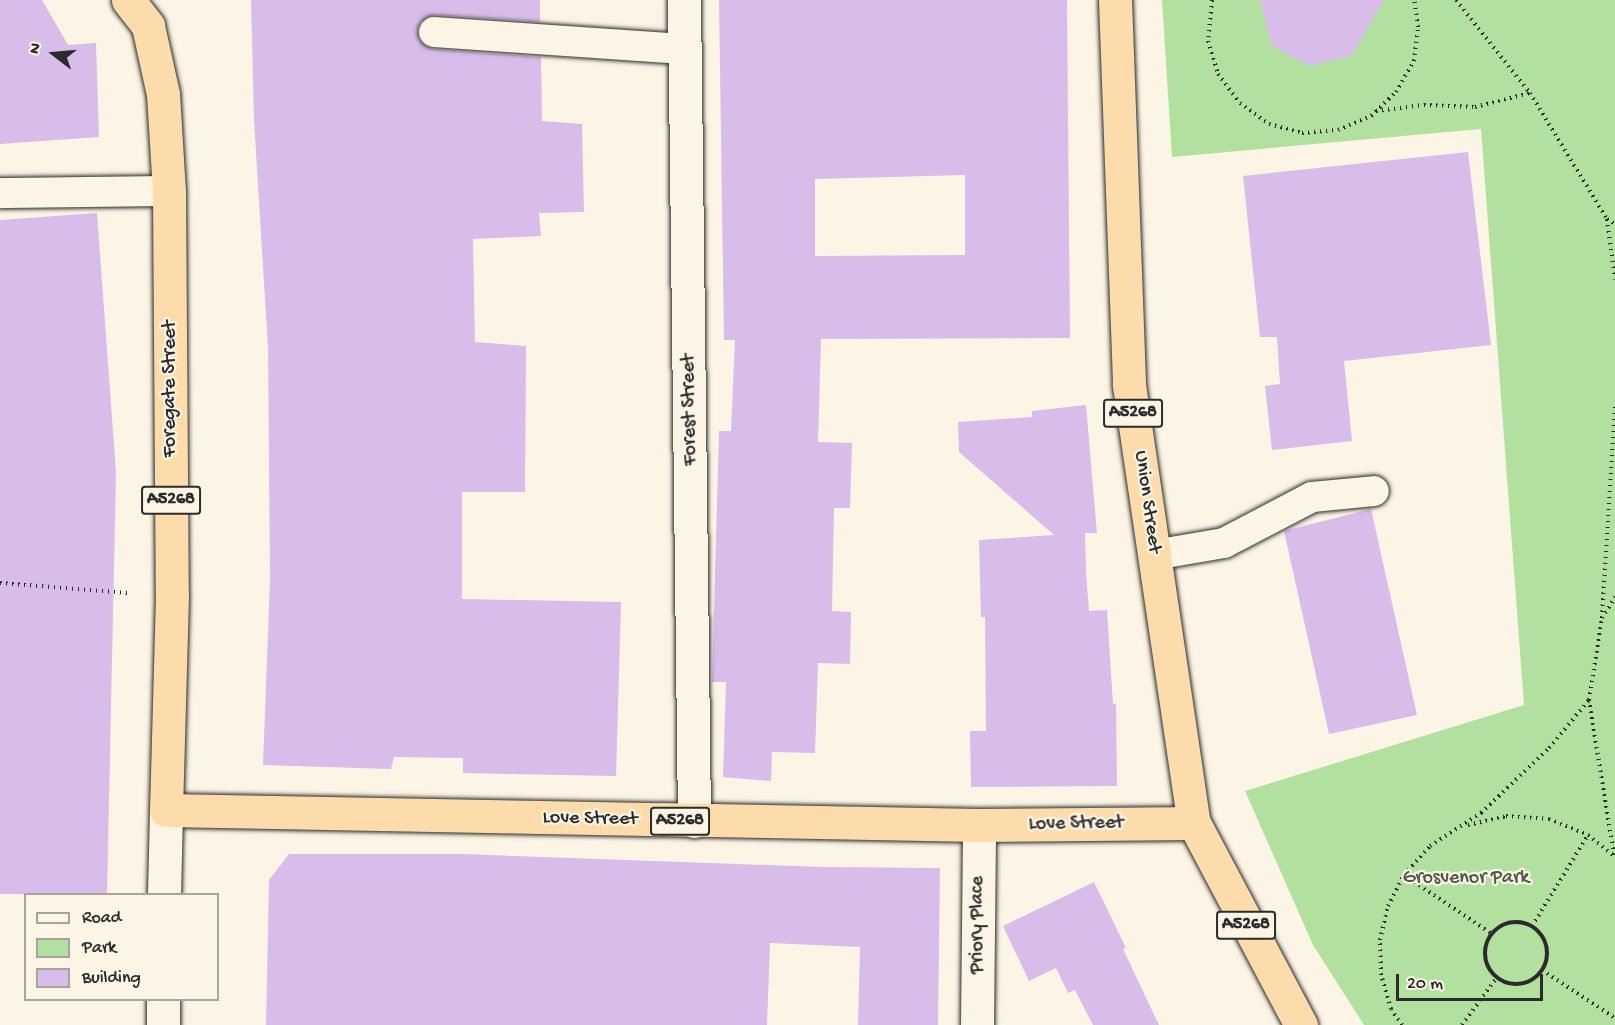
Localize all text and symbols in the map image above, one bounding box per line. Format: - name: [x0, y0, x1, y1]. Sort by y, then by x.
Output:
- north arrow: [24, 24, 84, 84]
- text: N: [26, 41, 47, 57]
- street label: Foregate Street: [158, 320, 182, 458]
- street label: Forest Street: [677, 354, 703, 466]
- road number: A5268: [1103, 398, 1163, 428]
- street label: Union Street: [1128, 449, 1166, 555]
- road number: A5268: [141, 485, 201, 515]
- street label: Love Street: [542, 806, 638, 832]
- road number: A5268: [650, 806, 710, 836]
- street label: Love Street: [1028, 811, 1124, 837]
- park label: Grosvenor Park: [1403, 866, 1529, 890]
- street label: Priory Place: [966, 876, 990, 974]
- legend: [24, 893, 219, 1001]
- text: Road: [82, 908, 121, 929]
- road number: A5268: [1216, 910, 1276, 940]
- text: Park: [82, 938, 116, 959]
- scale bar: [1399, 962, 1546, 1000]
- text: Building: [82, 968, 141, 989]
- text: 20 m: [1407, 974, 1443, 995]

